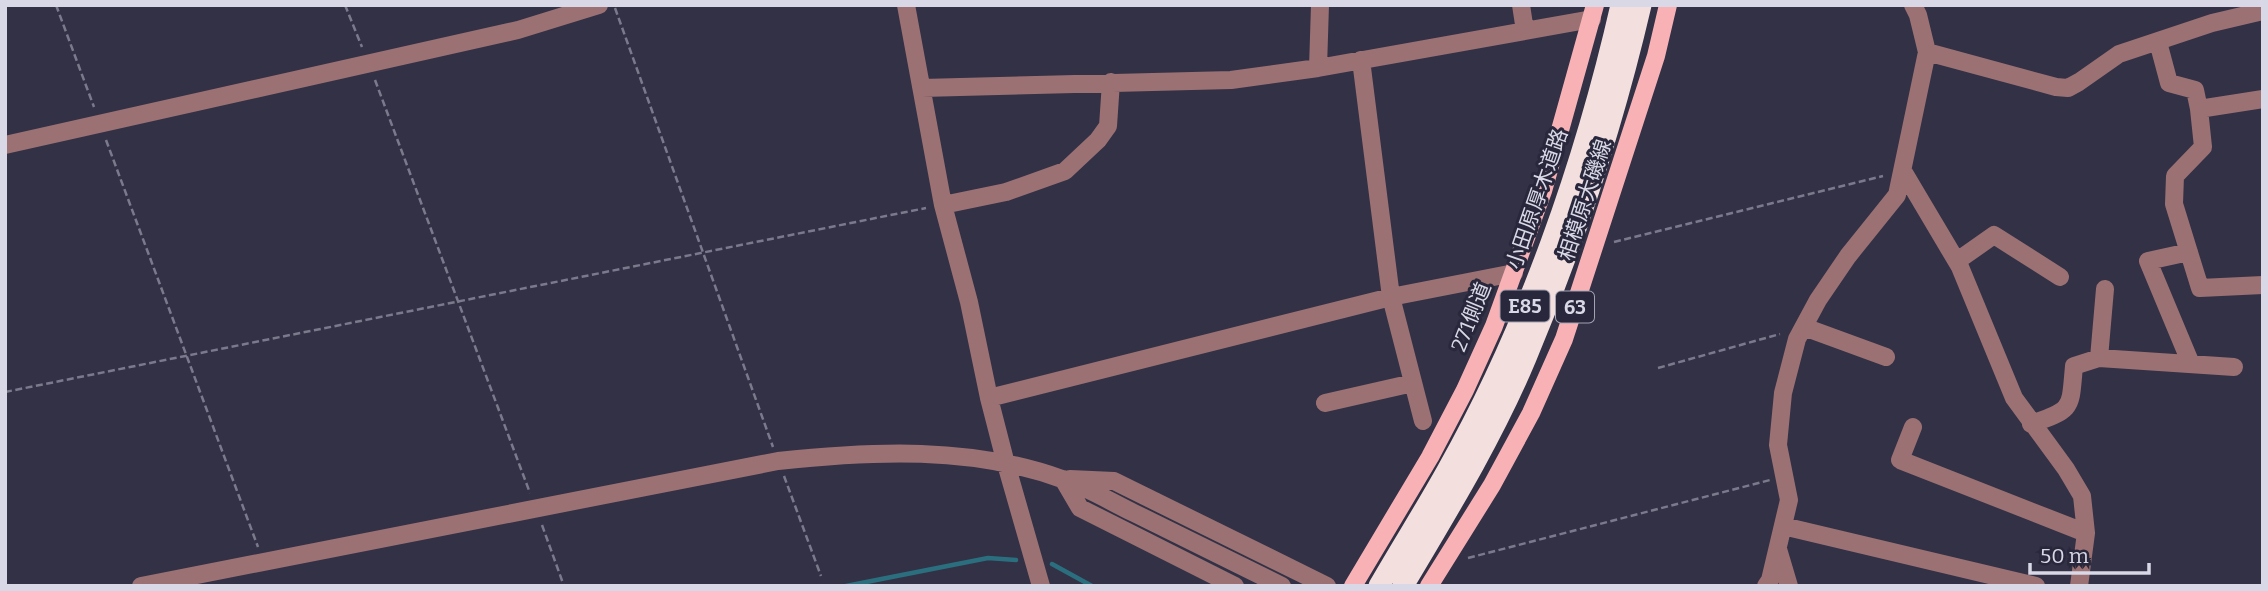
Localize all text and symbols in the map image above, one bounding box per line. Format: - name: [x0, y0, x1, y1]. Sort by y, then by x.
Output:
- street label: 小田原厚木道路: [1501, 125, 1573, 273]
- street label: 相模原大磯線: [1553, 136, 1617, 264]
- street label: 271側道: [1445, 279, 1497, 355]
- road number: E85: [1500, 290, 1550, 322]
- road number: 63: [1556, 292, 1594, 322]
- scale bar: [2030, 532, 2149, 576]
- text: 50 m: [2040, 543, 2089, 569]

